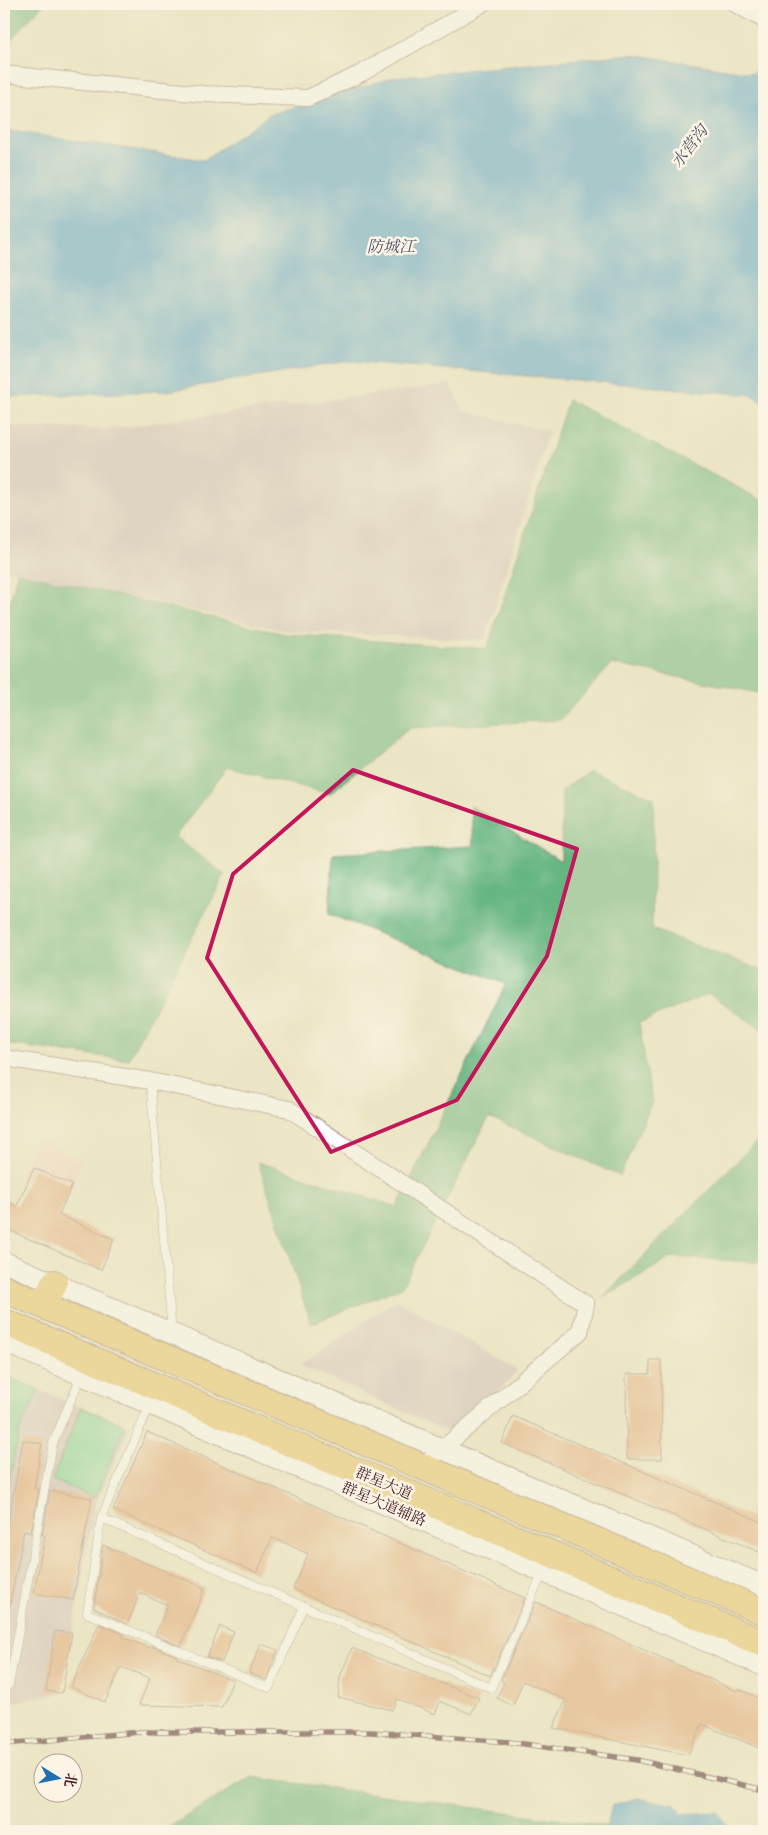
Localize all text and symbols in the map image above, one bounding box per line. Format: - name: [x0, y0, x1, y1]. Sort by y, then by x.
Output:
- water label: 水营沟: [667, 119, 714, 172]
- water label: 防城江: [367, 237, 417, 257]
- street label: 群星大道: [352, 1463, 415, 1504]
- street label: 群星大道辅路: [339, 1478, 429, 1531]
- north arrow: [32, 1752, 82, 1802]
- text: 北: [60, 1772, 80, 1789]

